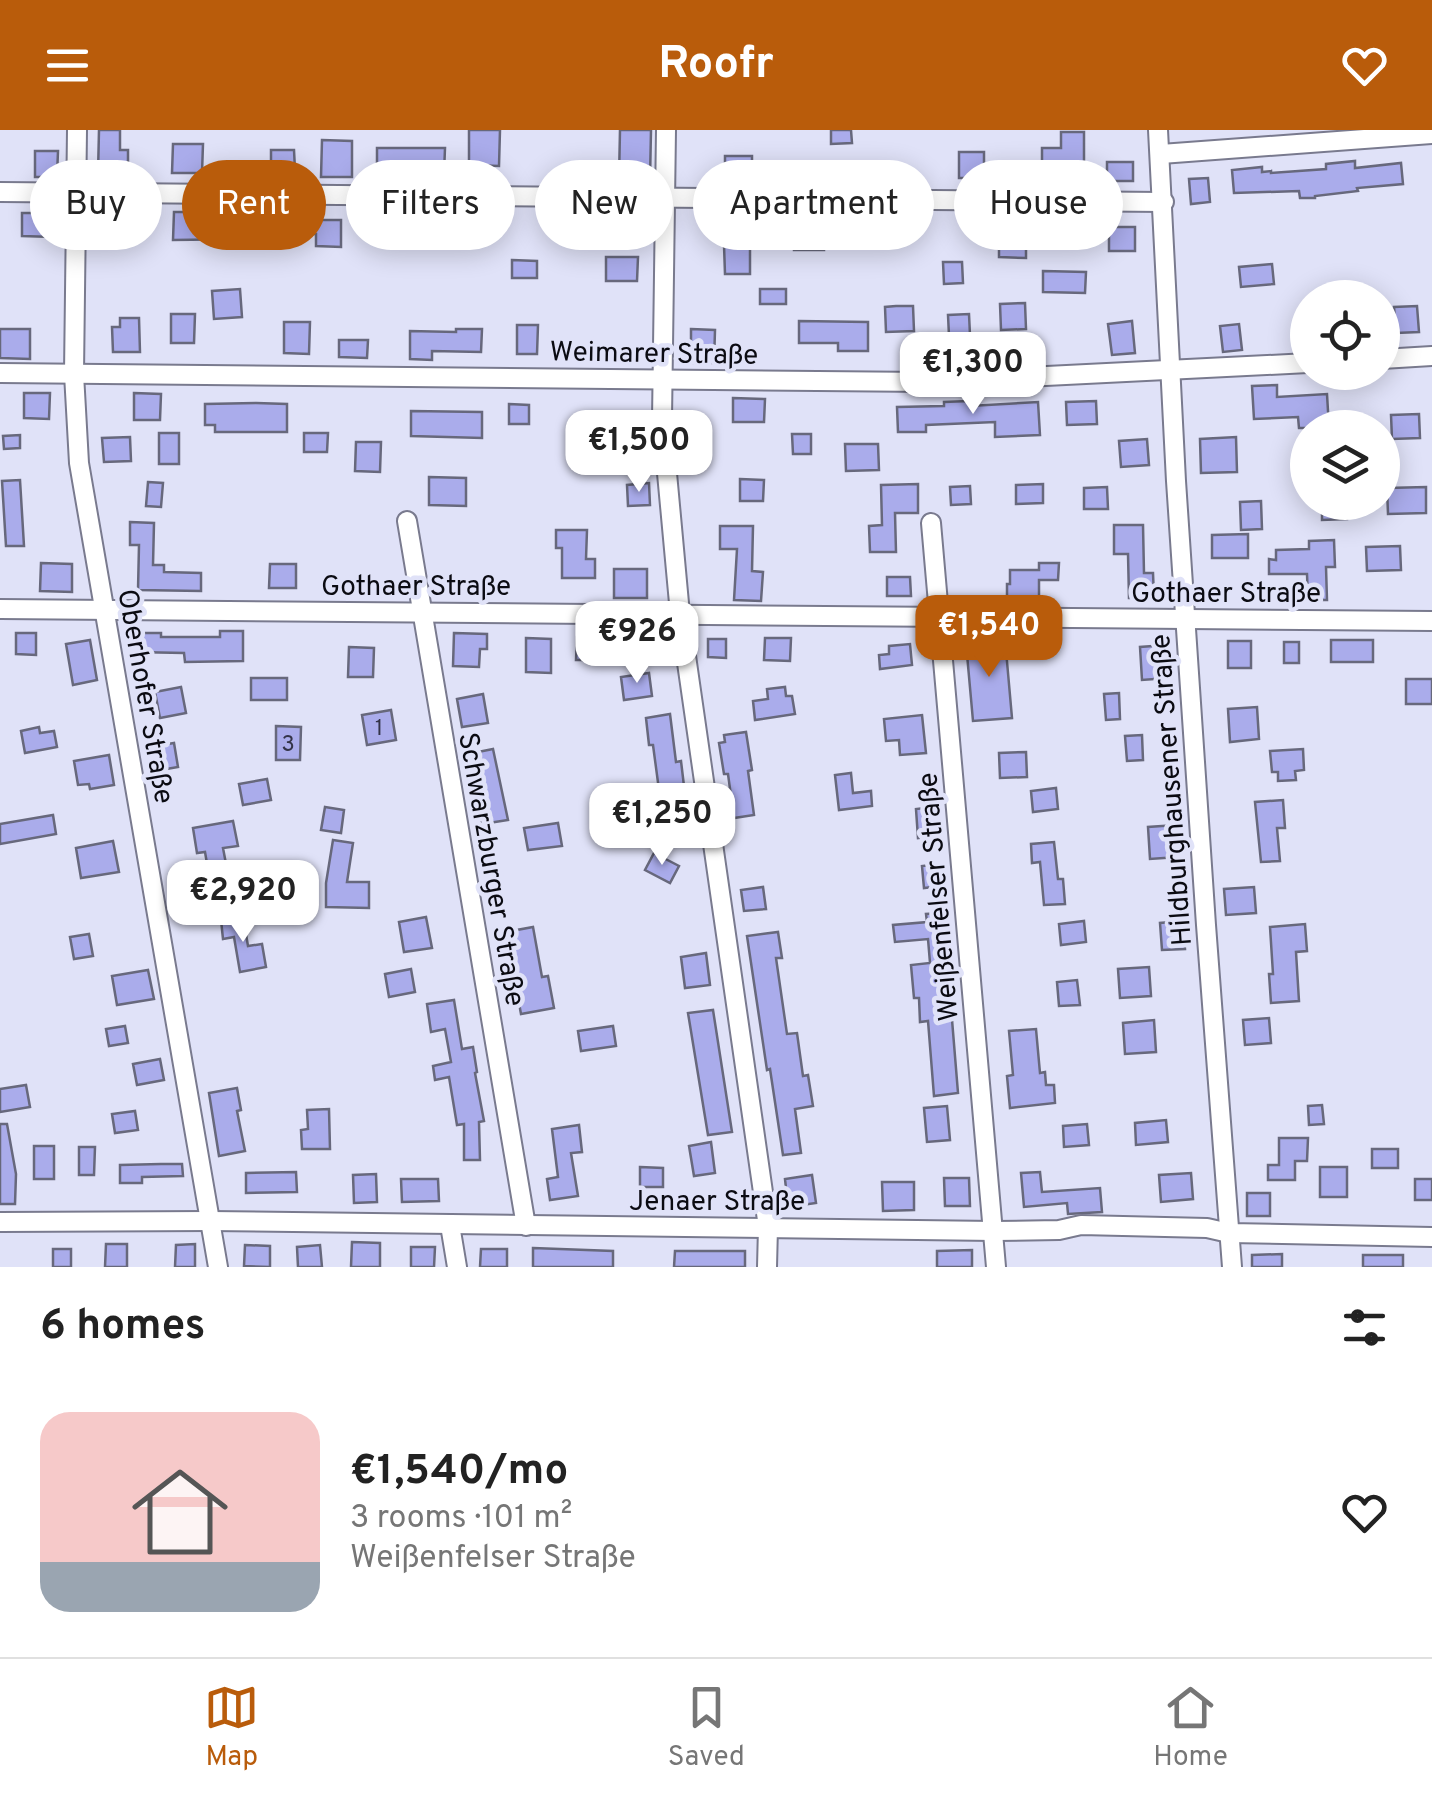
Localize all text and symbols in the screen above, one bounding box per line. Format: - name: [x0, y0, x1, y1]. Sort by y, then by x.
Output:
- text: Roofr: [658, 37, 774, 94]
- icon: menu: [40, 38, 95, 93]
- icon: heart: [1337, 38, 1392, 93]
- chip: Buy: [30, 160, 162, 250]
- chip: Rent: [182, 160, 326, 250]
- chip: Filters: [346, 160, 515, 250]
- chip: New: [535, 160, 673, 250]
- chip: Apartment: [693, 160, 934, 250]
- chip: House: [954, 160, 1123, 250]
- map controls: [1290, 280, 1400, 520]
- button: locate: [1290, 280, 1400, 390]
- pin: €1,300: [892, 332, 1054, 417]
- street label: Weimarer Straße: [549, 335, 759, 375]
- text: €1,300: [922, 344, 1024, 384]
- pin: €1,500: [558, 410, 720, 495]
- button: layers: [1290, 410, 1400, 520]
- text: €1,500: [587, 422, 691, 462]
- street label: Gothaer Straße: [321, 570, 511, 606]
- street label: Gothaer Straße: [1131, 577, 1321, 613]
- street label: Oberhofer Straße: [107, 586, 181, 807]
- pin: €1,540: [908, 595, 1070, 680]
- pin: €926: [578, 601, 696, 686]
- text: €1,540: [937, 607, 1041, 647]
- text: €926: [597, 613, 677, 653]
- street label: Hildburghausener Straße: [1144, 633, 1202, 947]
- house number: 1: [375, 716, 383, 743]
- street label: Schwarzburger Straße: [448, 730, 532, 1009]
- house number: 3: [281, 732, 295, 759]
- street label: Weißenfelser Straße: [911, 771, 969, 1023]
- pin: €1,250: [581, 783, 743, 868]
- text: €1,250: [611, 795, 713, 835]
- pin: €2,920: [162, 860, 324, 945]
- text: €2,920: [189, 872, 297, 912]
- street label: Jenaer Straße: [629, 1185, 805, 1221]
- icon: filters: [1337, 1300, 1392, 1355]
- text: 6 homes: [40, 1301, 205, 1354]
- text: €1,540/mo: [350, 1446, 568, 1499]
- icon: home: [120, 1452, 240, 1572]
- icon: heart: [1337, 1485, 1392, 1540]
- text: 3 rooms · 101 m²: [350, 1499, 572, 1539]
- text: Weißenfelser Straße: [350, 1539, 636, 1579]
- tab: Map: [204, 1680, 259, 1776]
- tab: Saved: [668, 1680, 745, 1776]
- tab: Home: [1153, 1680, 1228, 1776]

